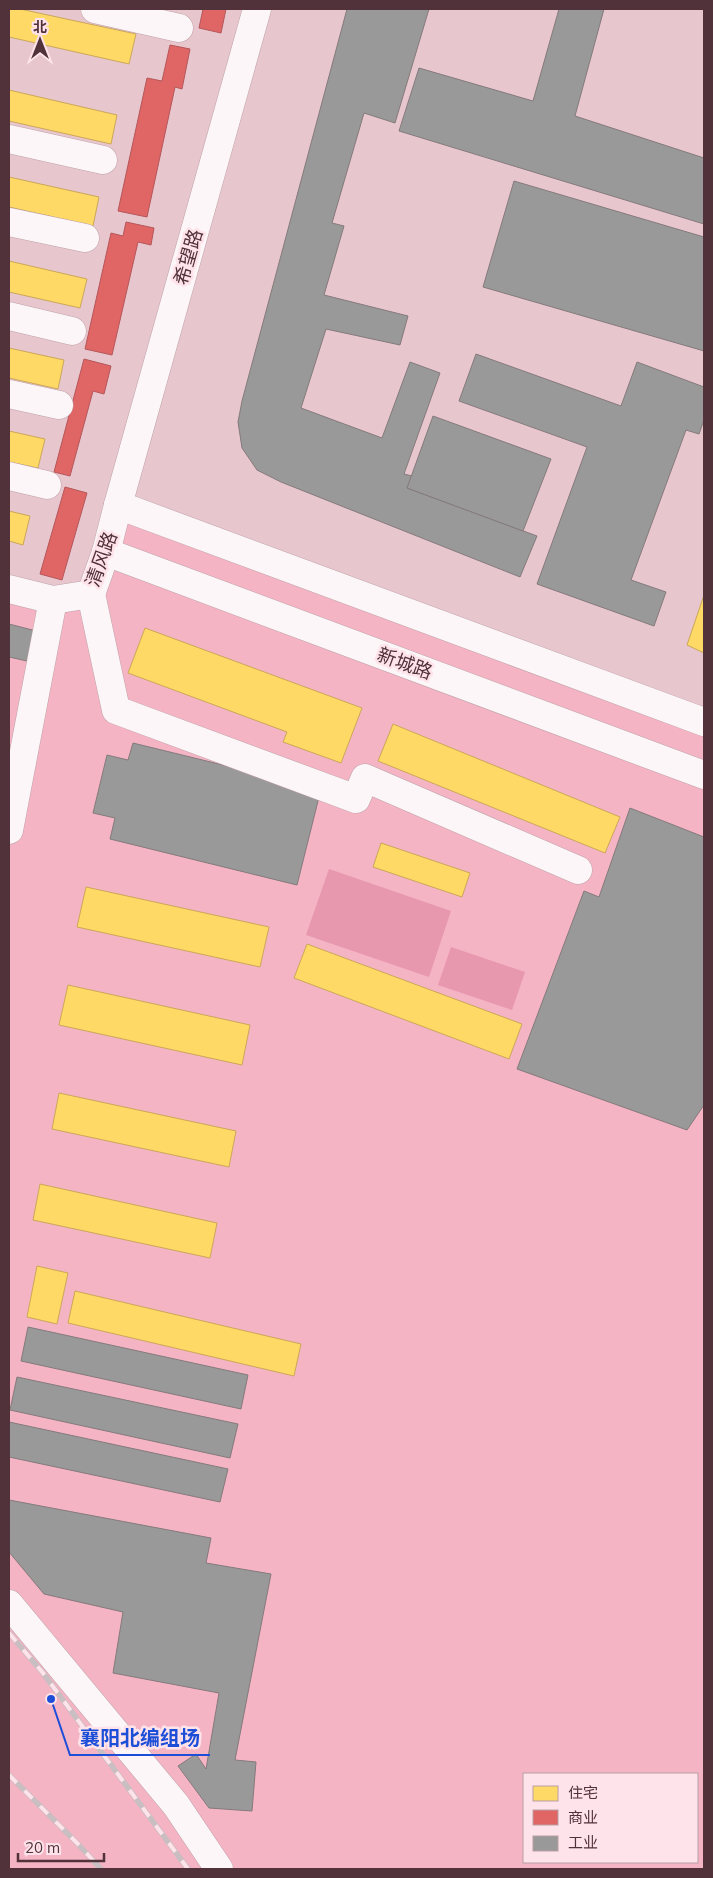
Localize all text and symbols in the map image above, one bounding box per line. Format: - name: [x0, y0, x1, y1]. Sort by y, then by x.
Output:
- north arrow: [15, 15, 65, 65]
- text: 北: [33, 18, 47, 36]
- street label: 希望路: [169, 226, 207, 288]
- street label: 清风路: [80, 528, 122, 590]
- street label: 新城路: [374, 642, 436, 684]
- callout: 襄阳北编组场: [70, 1720, 210, 1755]
- text: 襄阳北编组场: [80, 1725, 200, 1750]
- legend: [523, 1773, 698, 1863]
- text: 住宅: [568, 1783, 598, 1802]
- text: 商业: [568, 1808, 598, 1827]
- scale bar: [18, 1830, 104, 1862]
- text: 工业: [568, 1833, 598, 1852]
- text: 20 m: [25, 1838, 60, 1857]

